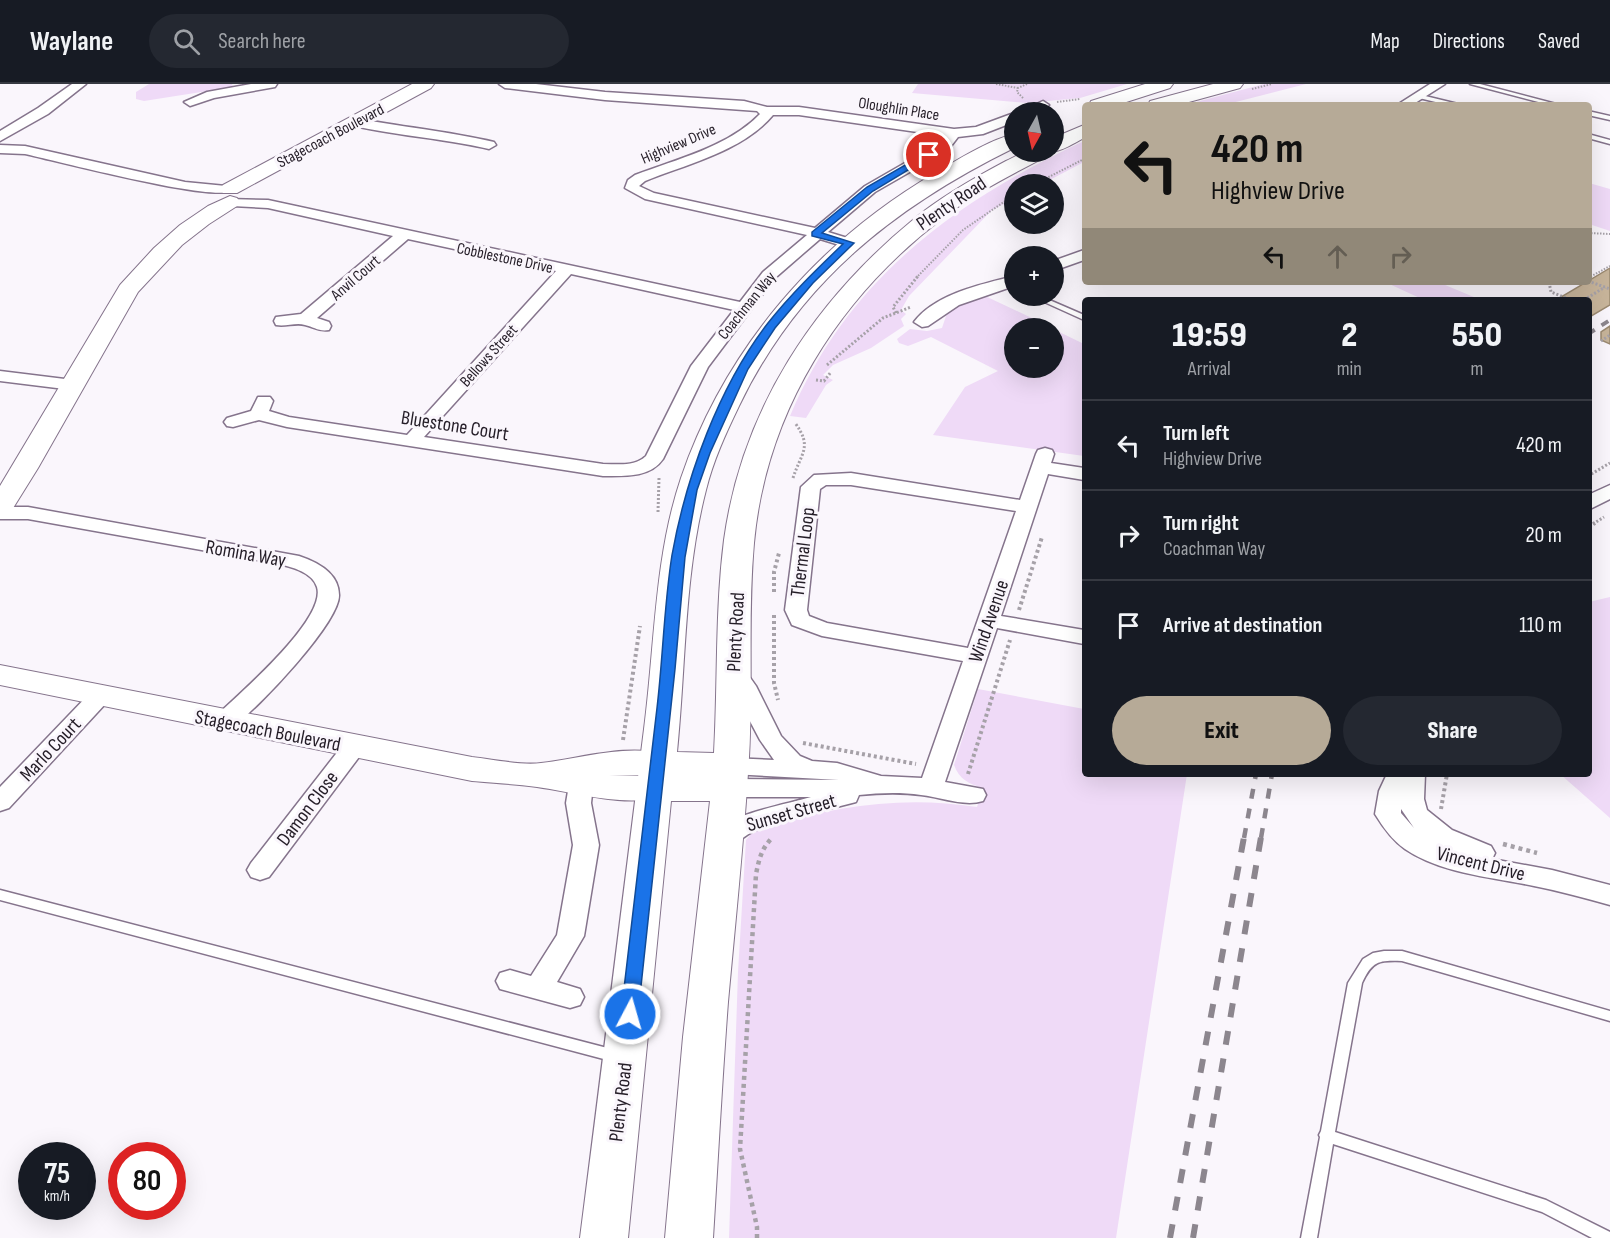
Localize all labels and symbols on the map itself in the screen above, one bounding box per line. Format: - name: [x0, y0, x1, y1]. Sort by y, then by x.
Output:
- street label: Oloughlin Place: [857, 94, 941, 125]
- street label: Stagecoach Boulevard: [274, 100, 387, 172]
- north arrow: [1004, 102, 1064, 162]
- street label: Highview Drive: [638, 120, 719, 169]
- pin: [903, 129, 954, 180]
- street label: Plenty Road: [912, 172, 991, 236]
- street label: Cobblestone Drive: [455, 239, 555, 278]
- street label: Anvil Court: [327, 251, 385, 305]
- street label: Coachman Way: [714, 268, 780, 344]
- street label: Bellows Street: [456, 321, 522, 391]
- street label: Bluestone Court: [399, 406, 510, 446]
- street label: Thermal Loop: [786, 506, 820, 598]
- street label: Romina Way: [204, 535, 288, 573]
- street label: Wind Avenue: [964, 577, 1014, 666]
- street label: Plenty Road: [722, 592, 750, 672]
- street label: Stagecoach Boulevard: [193, 705, 343, 757]
- street label: Marlo Court: [15, 713, 86, 787]
- street label: Damon Close: [272, 767, 344, 851]
- street label: Sunset Street: [744, 789, 839, 837]
- street label: Vincent Drive: [1434, 841, 1527, 887]
- position arrow: [598, 982, 662, 1046]
- street label: Plenty Road: [604, 1061, 638, 1143]
- speed limit sign: 80: [108, 1142, 186, 1220]

